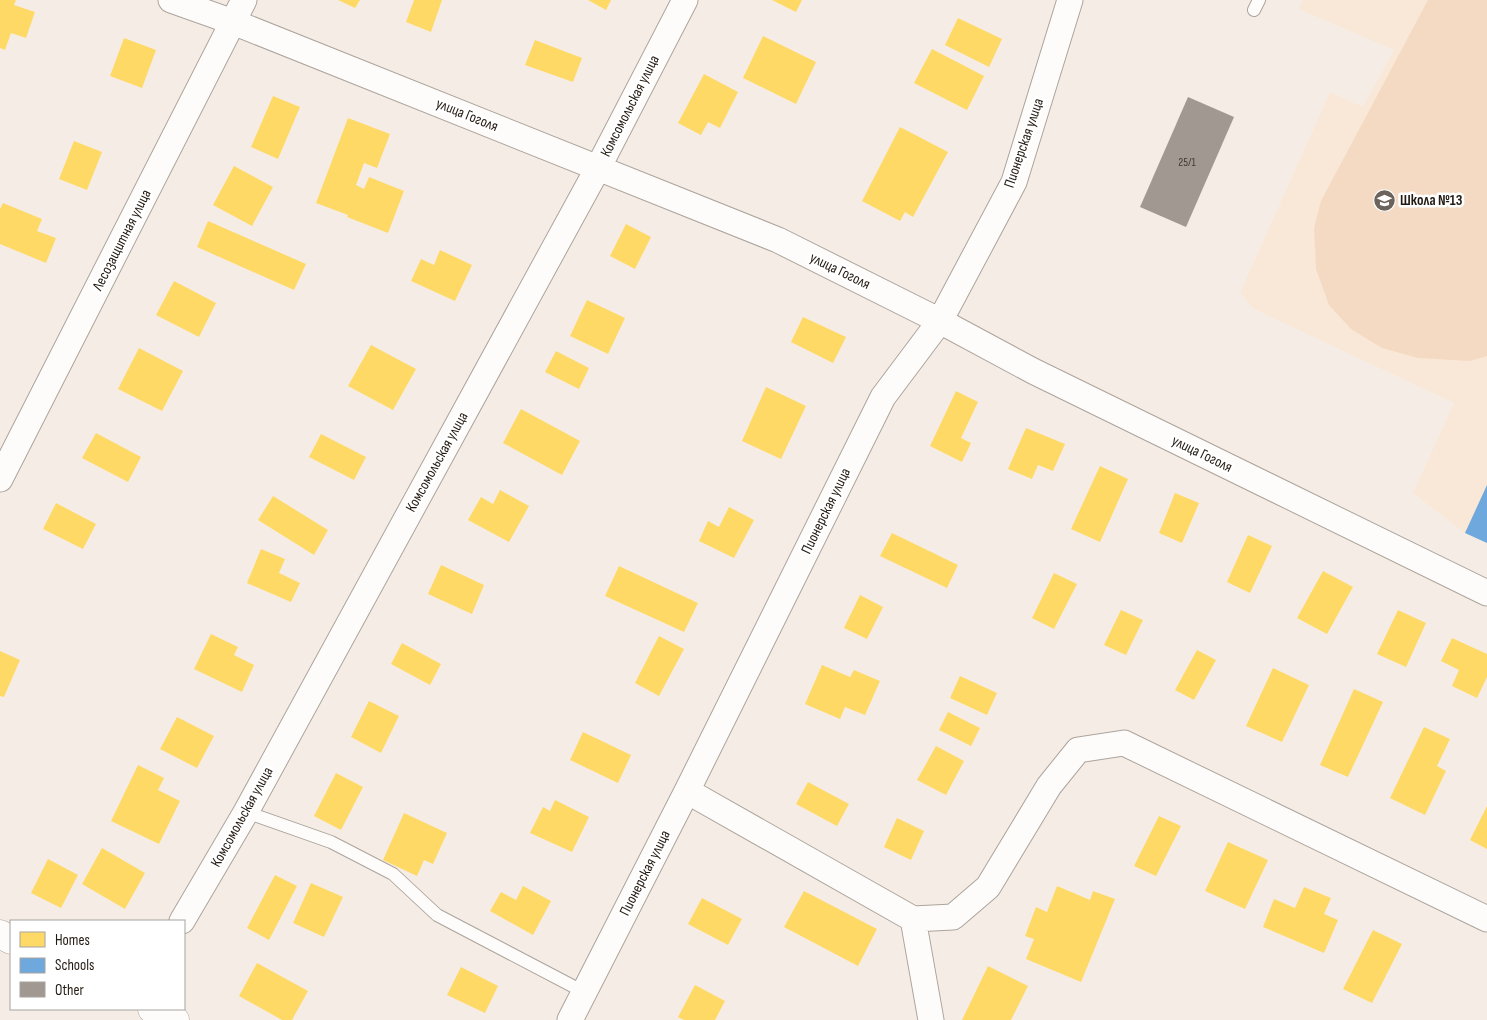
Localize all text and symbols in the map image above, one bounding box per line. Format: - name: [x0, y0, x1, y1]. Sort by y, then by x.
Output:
- street label: Комсомольская улица: [596, 52, 664, 160]
- street label: улица Гоголя: [433, 94, 501, 136]
- street label: Пионерская улица: [1000, 95, 1048, 190]
- house number: 25/1: [1178, 155, 1197, 170]
- street label: Лесозащитная улица: [88, 186, 156, 295]
- school or university icon: Школа №13: [1372, 188, 1396, 212]
- place label: Школа №13: [1400, 191, 1463, 210]
- street label: улица Гоголя: [807, 248, 874, 294]
- street label: Комсомольская улица: [402, 408, 472, 515]
- street label: улица Гоголя: [1169, 431, 1236, 477]
- street label: Пионерская улица: [797, 465, 855, 557]
- street label: Комсомольская улица: [207, 763, 277, 870]
- street label: Пионерская улица: [615, 827, 675, 919]
- legend: [10, 920, 185, 1010]
- text: Homes: [55, 931, 90, 950]
- text: Schools: [55, 956, 94, 975]
- text: Other: [55, 981, 84, 1000]

